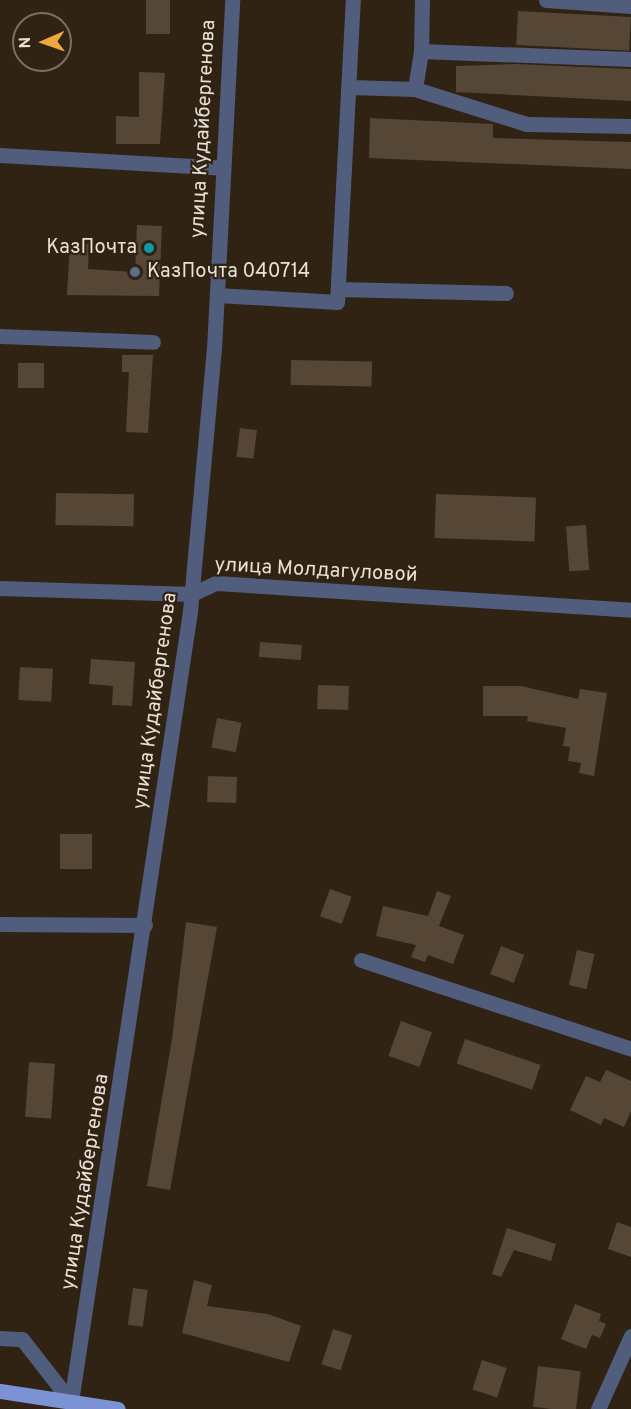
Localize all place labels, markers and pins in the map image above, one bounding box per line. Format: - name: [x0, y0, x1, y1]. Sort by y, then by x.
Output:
- place label: КазПочта: [46, 236, 137, 260]
- marker: КазПочта: [142, 241, 156, 255]
- place label: КазПочта 040714: [147, 260, 310, 284]
- marker: КазПочта 040714: [128, 265, 142, 279]

